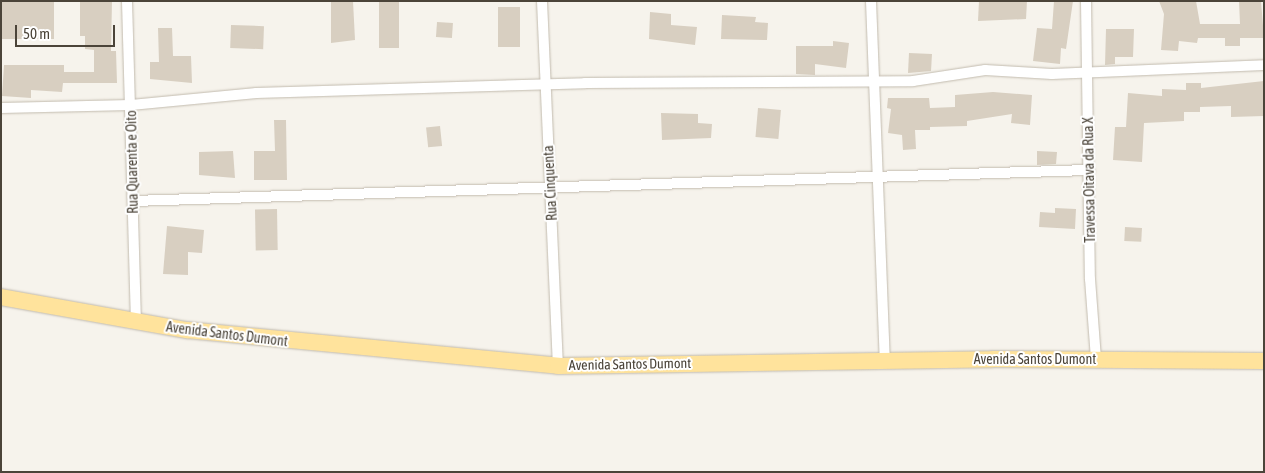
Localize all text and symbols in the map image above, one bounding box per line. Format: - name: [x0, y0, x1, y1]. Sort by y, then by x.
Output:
- scale bar: [18, 15, 118, 47]
- text: 50 m: [23, 25, 50, 42]
- street label: Rua Quarenta e Oito: [123, 110, 141, 214]
- street label: Travessa Oitava da Rua X: [1080, 117, 1098, 243]
- street label: Rua Cinquenta: [540, 145, 560, 221]
- street label: Avenida Santos Dumont: [165, 318, 289, 350]
- street label: Avenida Santos Dumont: [974, 351, 1096, 367]
- street label: Avenida Santos Dumont: [569, 355, 691, 373]

